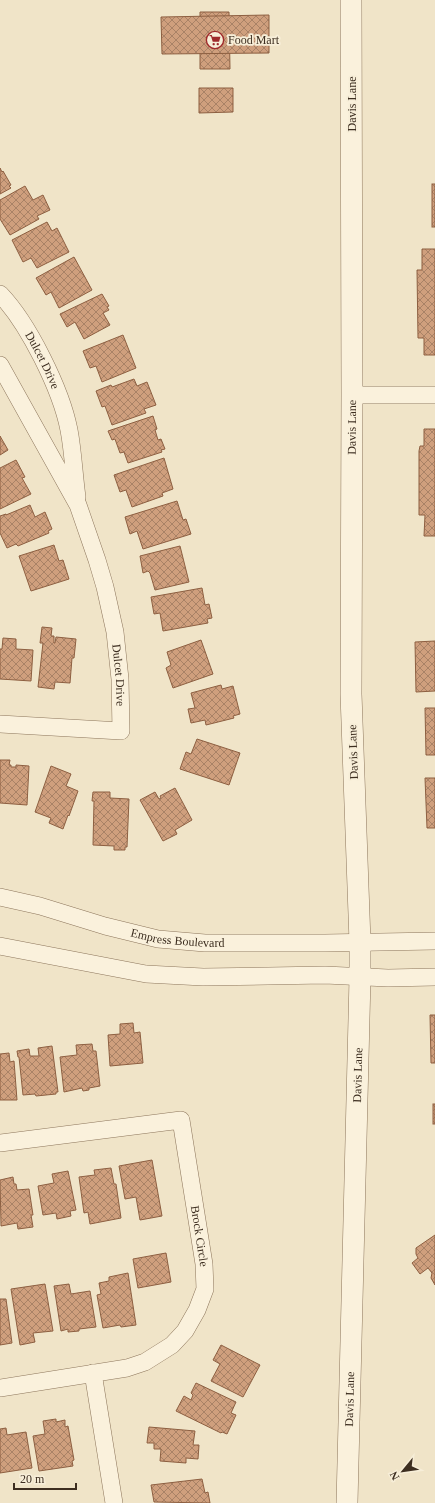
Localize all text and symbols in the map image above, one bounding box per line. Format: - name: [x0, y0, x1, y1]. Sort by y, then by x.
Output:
- supermarket icon: Food Mart: [205, 30, 225, 50]
- place label: Food Mart: [228, 33, 280, 47]
- street label: Davis Lane: [345, 77, 359, 131]
- street label: Dulcet Drive: [22, 329, 62, 391]
- street label: Davis Lane: [345, 400, 359, 455]
- street label: Dulcet Drive: [109, 643, 128, 706]
- street label: Davis Lane: [345, 724, 361, 780]
- street label: Empress Boulevard: [129, 926, 224, 950]
- street label: Davis Lane: [350, 1047, 365, 1103]
- street label: Brock Circle: [188, 1205, 211, 1268]
- street label: Davis Lane: [342, 1371, 357, 1427]
- north arrow: [383, 1451, 423, 1491]
- scale bar: [14, 1465, 76, 1491]
- text: N: [387, 1469, 401, 1482]
- text: 20 m: [20, 1472, 45, 1486]

